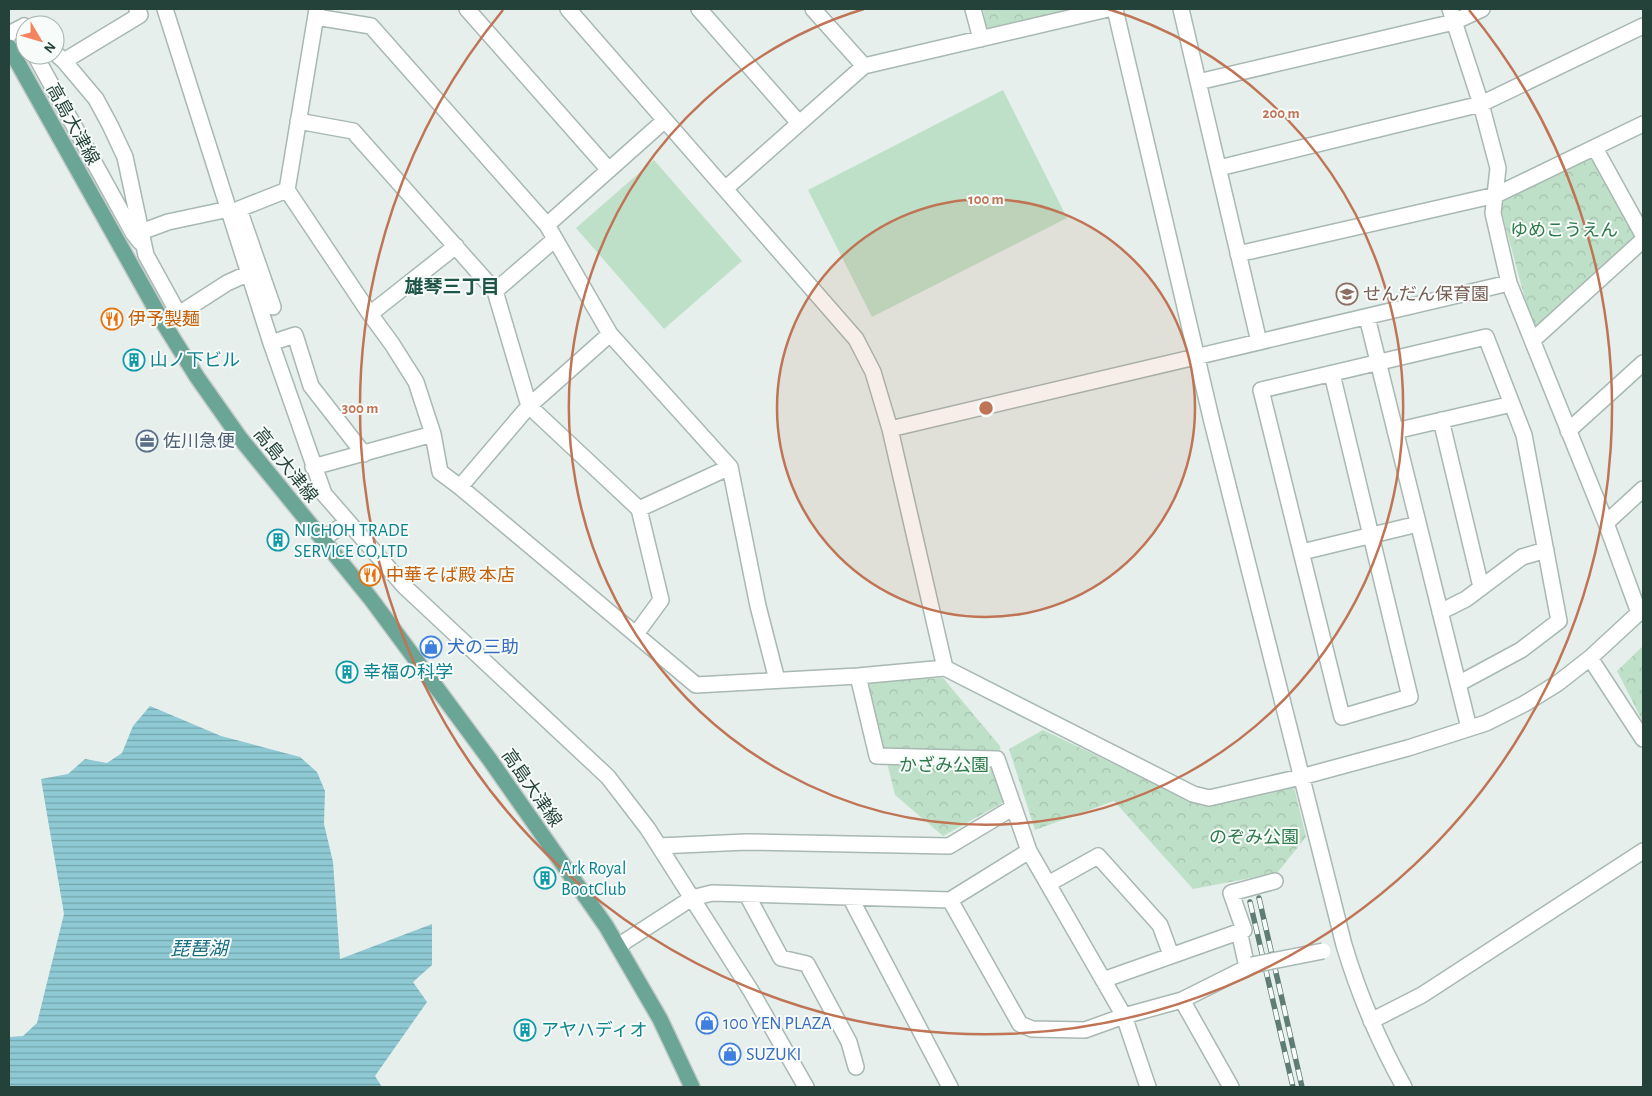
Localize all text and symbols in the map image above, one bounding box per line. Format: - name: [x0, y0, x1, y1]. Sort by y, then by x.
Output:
- north arrow: [15, 15, 65, 65]
- text: N: [41, 39, 58, 56]
- street label: 高島大津線: [42, 80, 104, 168]
- text: 200 m: [1262, 106, 1300, 121]
- text: 100 m: [968, 192, 1004, 207]
- park label: ゆめこうえん: [1510, 221, 1618, 240]
- district label: 雄琴三丁目: [404, 277, 500, 297]
- school or university icon: せんだん保育園: [1335, 282, 1359, 306]
- place label: せんだん保育園: [1363, 285, 1489, 304]
- restaurant icon: 伊予製麺: [100, 307, 124, 331]
- place label: 伊予製麺: [128, 309, 200, 329]
- building icon: 山ノ下ビル: [122, 348, 146, 372]
- place label: 山ノ下ビル: [150, 351, 240, 370]
- centre of rings: [977, 399, 995, 417]
- text: 300 m: [342, 401, 378, 416]
- street label: 高島大津線: [250, 424, 322, 506]
- office icon: 佐川急便: [135, 429, 159, 453]
- place label: 佐川急便: [163, 431, 235, 451]
- place label: NICHOH TRADE SERVICE CO,LTD: [294, 522, 409, 561]
- building icon: NICHOH TRADE SERVICE CO,LTD: [266, 528, 290, 552]
- restaurant icon: 中華そば殿 本店: [358, 563, 382, 587]
- place label: 中華そば殿 本店: [386, 566, 515, 585]
- shop icon: 犬の三助: [419, 635, 443, 659]
- place label: 犬の三助: [447, 638, 519, 657]
- building icon: 幸福の科学: [335, 660, 359, 684]
- place label: 幸福の科学: [363, 662, 453, 682]
- street label: 高島大津線: [498, 745, 566, 831]
- park label: かざみ公園: [899, 755, 989, 775]
- park label: のぞみ公園: [1209, 828, 1299, 847]
- place label: Ark Royal BootClub: [561, 860, 626, 899]
- building icon: Ark Royal BootClub: [533, 866, 557, 890]
- water label: 琵琶湖: [170, 939, 230, 959]
- shop icon: 100 YEN PLAZA: [695, 1011, 719, 1035]
- place label: 100 YEN PLAZA: [723, 1015, 832, 1033]
- building icon: アヤハディオ: [513, 1018, 537, 1042]
- place label: アヤハディオ: [541, 1020, 647, 1040]
- shop icon: SUZUKI: [718, 1042, 742, 1066]
- place label: SUZUKI: [746, 1046, 801, 1064]

